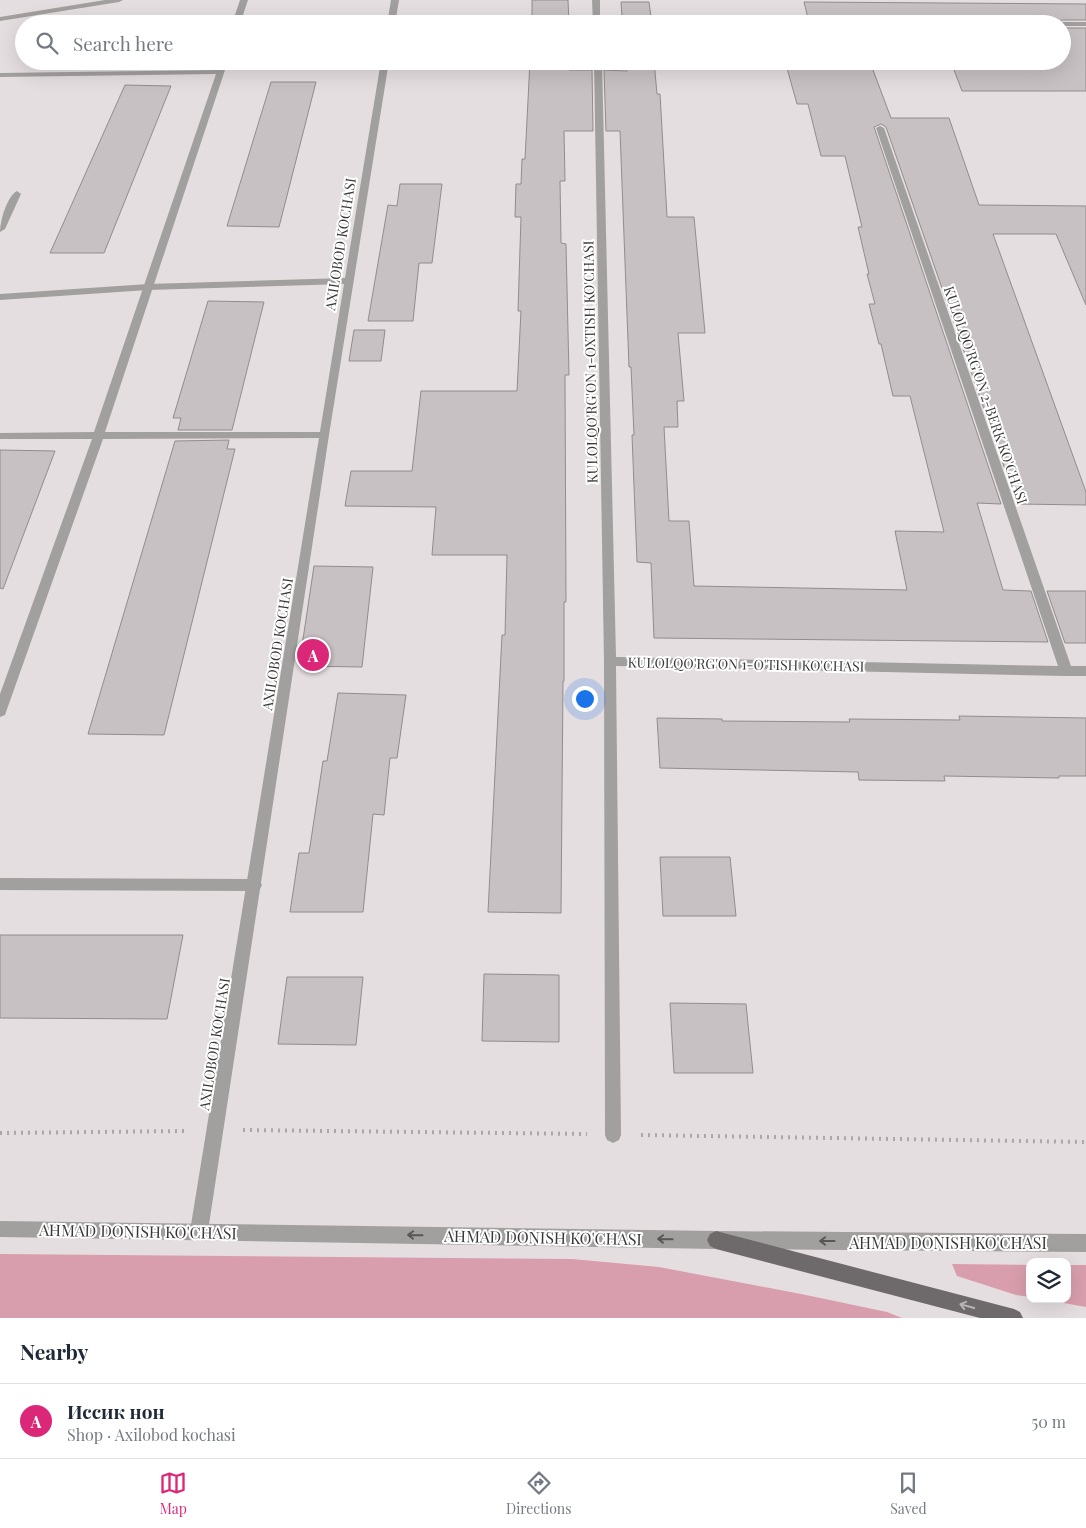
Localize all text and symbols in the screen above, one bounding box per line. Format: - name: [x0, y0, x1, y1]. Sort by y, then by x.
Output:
- search box: [15, 15, 1071, 70]
- icon: search: [33, 29, 61, 57]
- text: Search here: [73, 30, 173, 56]
- street label: AXILOBOD KOCHASI: [320, 176, 360, 313]
- street label: KULOLQO'RG'ON 1-OXTISH KO'CHASI: [578, 240, 602, 484]
- street label: KULOLQO'RG'ON 2-BERK KO'CHASI: [940, 283, 1032, 507]
- street label: AXILOBOD KOCHASI: [257, 576, 297, 713]
- pin: A: [297, 636, 329, 674]
- street label: KULOLQO'RG'ON 1-O'TISH KO'CHASI: [627, 652, 865, 676]
- your location: [572, 686, 598, 712]
- street label: AXILOBOD KOCHASI: [194, 976, 234, 1113]
- street label: AHMAD DONISH KO'CHASI: [38, 1219, 237, 1243]
- street label: AHMAD DONISH KO'CHASI: [443, 1225, 642, 1249]
- one-way arrow: [407, 1230, 424, 1240]
- street label: AHMAD DONISH KO'CHASI: [848, 1232, 1047, 1253]
- one-way arrow: [657, 1234, 674, 1244]
- one-way arrow: [820, 1236, 836, 1246]
- map controls: [1026, 1258, 1071, 1303]
- button: layers: [1026, 1258, 1071, 1303]
- one-way arrow: [960, 1300, 976, 1310]
- text: Nearby: [20, 1337, 89, 1365]
- text: Иссик нон: [67, 1398, 165, 1424]
- text: A: [31, 1411, 41, 1432]
- text: 50 m: [1032, 1411, 1066, 1432]
- text: Shop · Axilobod kochasi: [67, 1424, 236, 1445]
- tab: Map: [159, 1469, 187, 1518]
- tab: Directions: [506, 1469, 572, 1518]
- tab: Saved: [890, 1469, 927, 1518]

